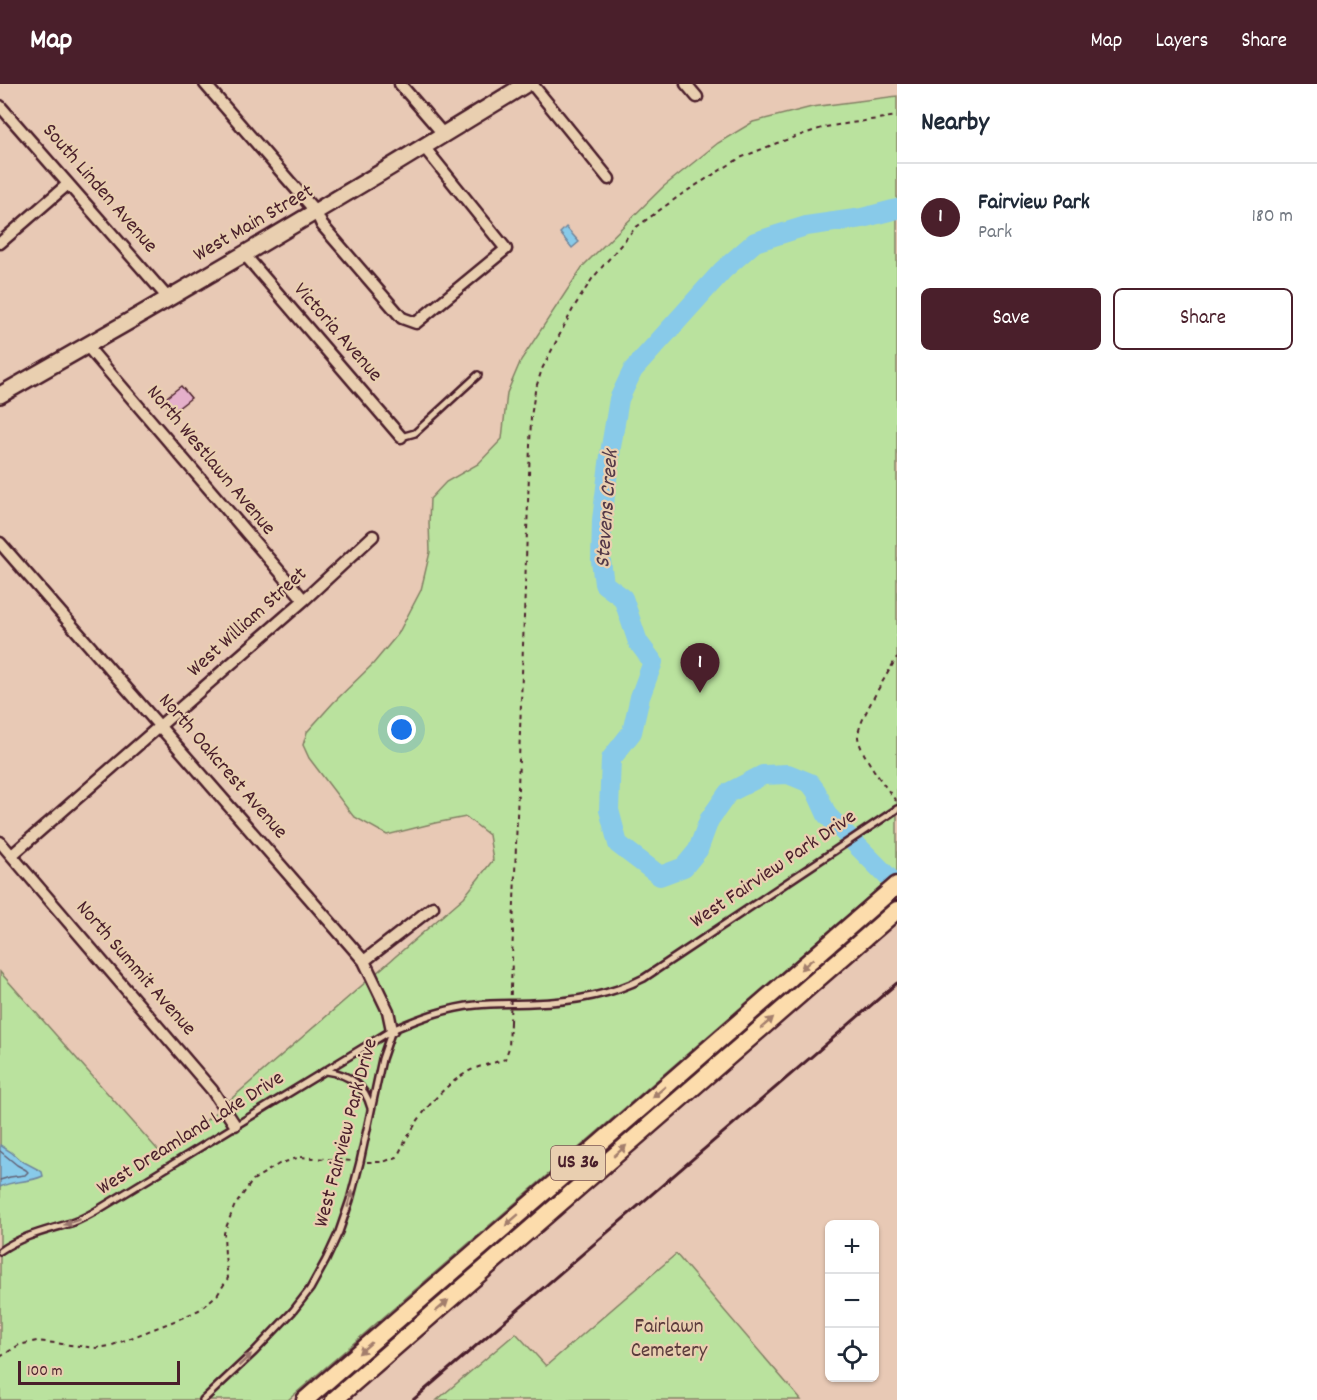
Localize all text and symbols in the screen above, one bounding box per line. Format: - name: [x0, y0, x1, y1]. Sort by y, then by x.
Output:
- text: Map: [30, 22, 72, 62]
- text: Map: [1091, 27, 1122, 57]
- text: Layers: [1155, 27, 1208, 57]
- text: Share: [1241, 27, 1287, 57]
- text: Nearby: [921, 105, 989, 142]
- street label: South Linden Avenue: [34, 118, 164, 260]
- street label: West Main Street: [188, 177, 320, 271]
- text: Fairview Park: [978, 188, 1090, 219]
- text: 1: [938, 203, 943, 231]
- text: 180 m: [1251, 203, 1293, 231]
- text: Park: [978, 219, 1012, 247]
- street label: Victoria Avenue: [285, 277, 389, 389]
- button: Save: [921, 288, 1101, 350]
- button: Share: [1113, 288, 1293, 350]
- street label: North Westlawn Avenue: [138, 379, 282, 543]
- water label: Stevens Creek: [588, 447, 628, 569]
- street label: West William Street: [181, 561, 315, 685]
- pin: 1: [680, 644, 720, 693]
- street label: North Oakcrest Avenue: [150, 688, 294, 846]
- your location: [387, 715, 416, 744]
- street label: West Fairview Park Drive: [685, 803, 863, 937]
- street label: North Summit Avenue: [68, 895, 202, 1043]
- one-way arrow: [799, 957, 814, 971]
- one-way arrow: [759, 1017, 774, 1030]
- street label: West Fairview Park Drive: [307, 1035, 387, 1231]
- street label: West Dreamland Lake Drive: [92, 1064, 290, 1204]
- one-way arrow: [652, 1085, 667, 1099]
- one-way arrow: [612, 1145, 627, 1158]
- road number: US 36: [551, 1146, 605, 1180]
- one-way arrow: [346, 1190, 355, 1208]
- one-way arrow: [505, 1213, 520, 1226]
- one-way arrow: [63, 1217, 81, 1227]
- map controls: [825, 1220, 879, 1382]
- button: +: [825, 1220, 879, 1274]
- button: −: [825, 1274, 879, 1328]
- one-way arrow: [434, 1300, 449, 1313]
- park label: Fairlawn Cemetery: [631, 1313, 708, 1367]
- button: locate: [825, 1328, 879, 1382]
- one-way arrow: [358, 1341, 373, 1354]
- one-way arrow: [238, 1353, 253, 1367]
- scale bar: [18, 1358, 180, 1386]
- text: 100 m: [27, 1360, 63, 1383]

